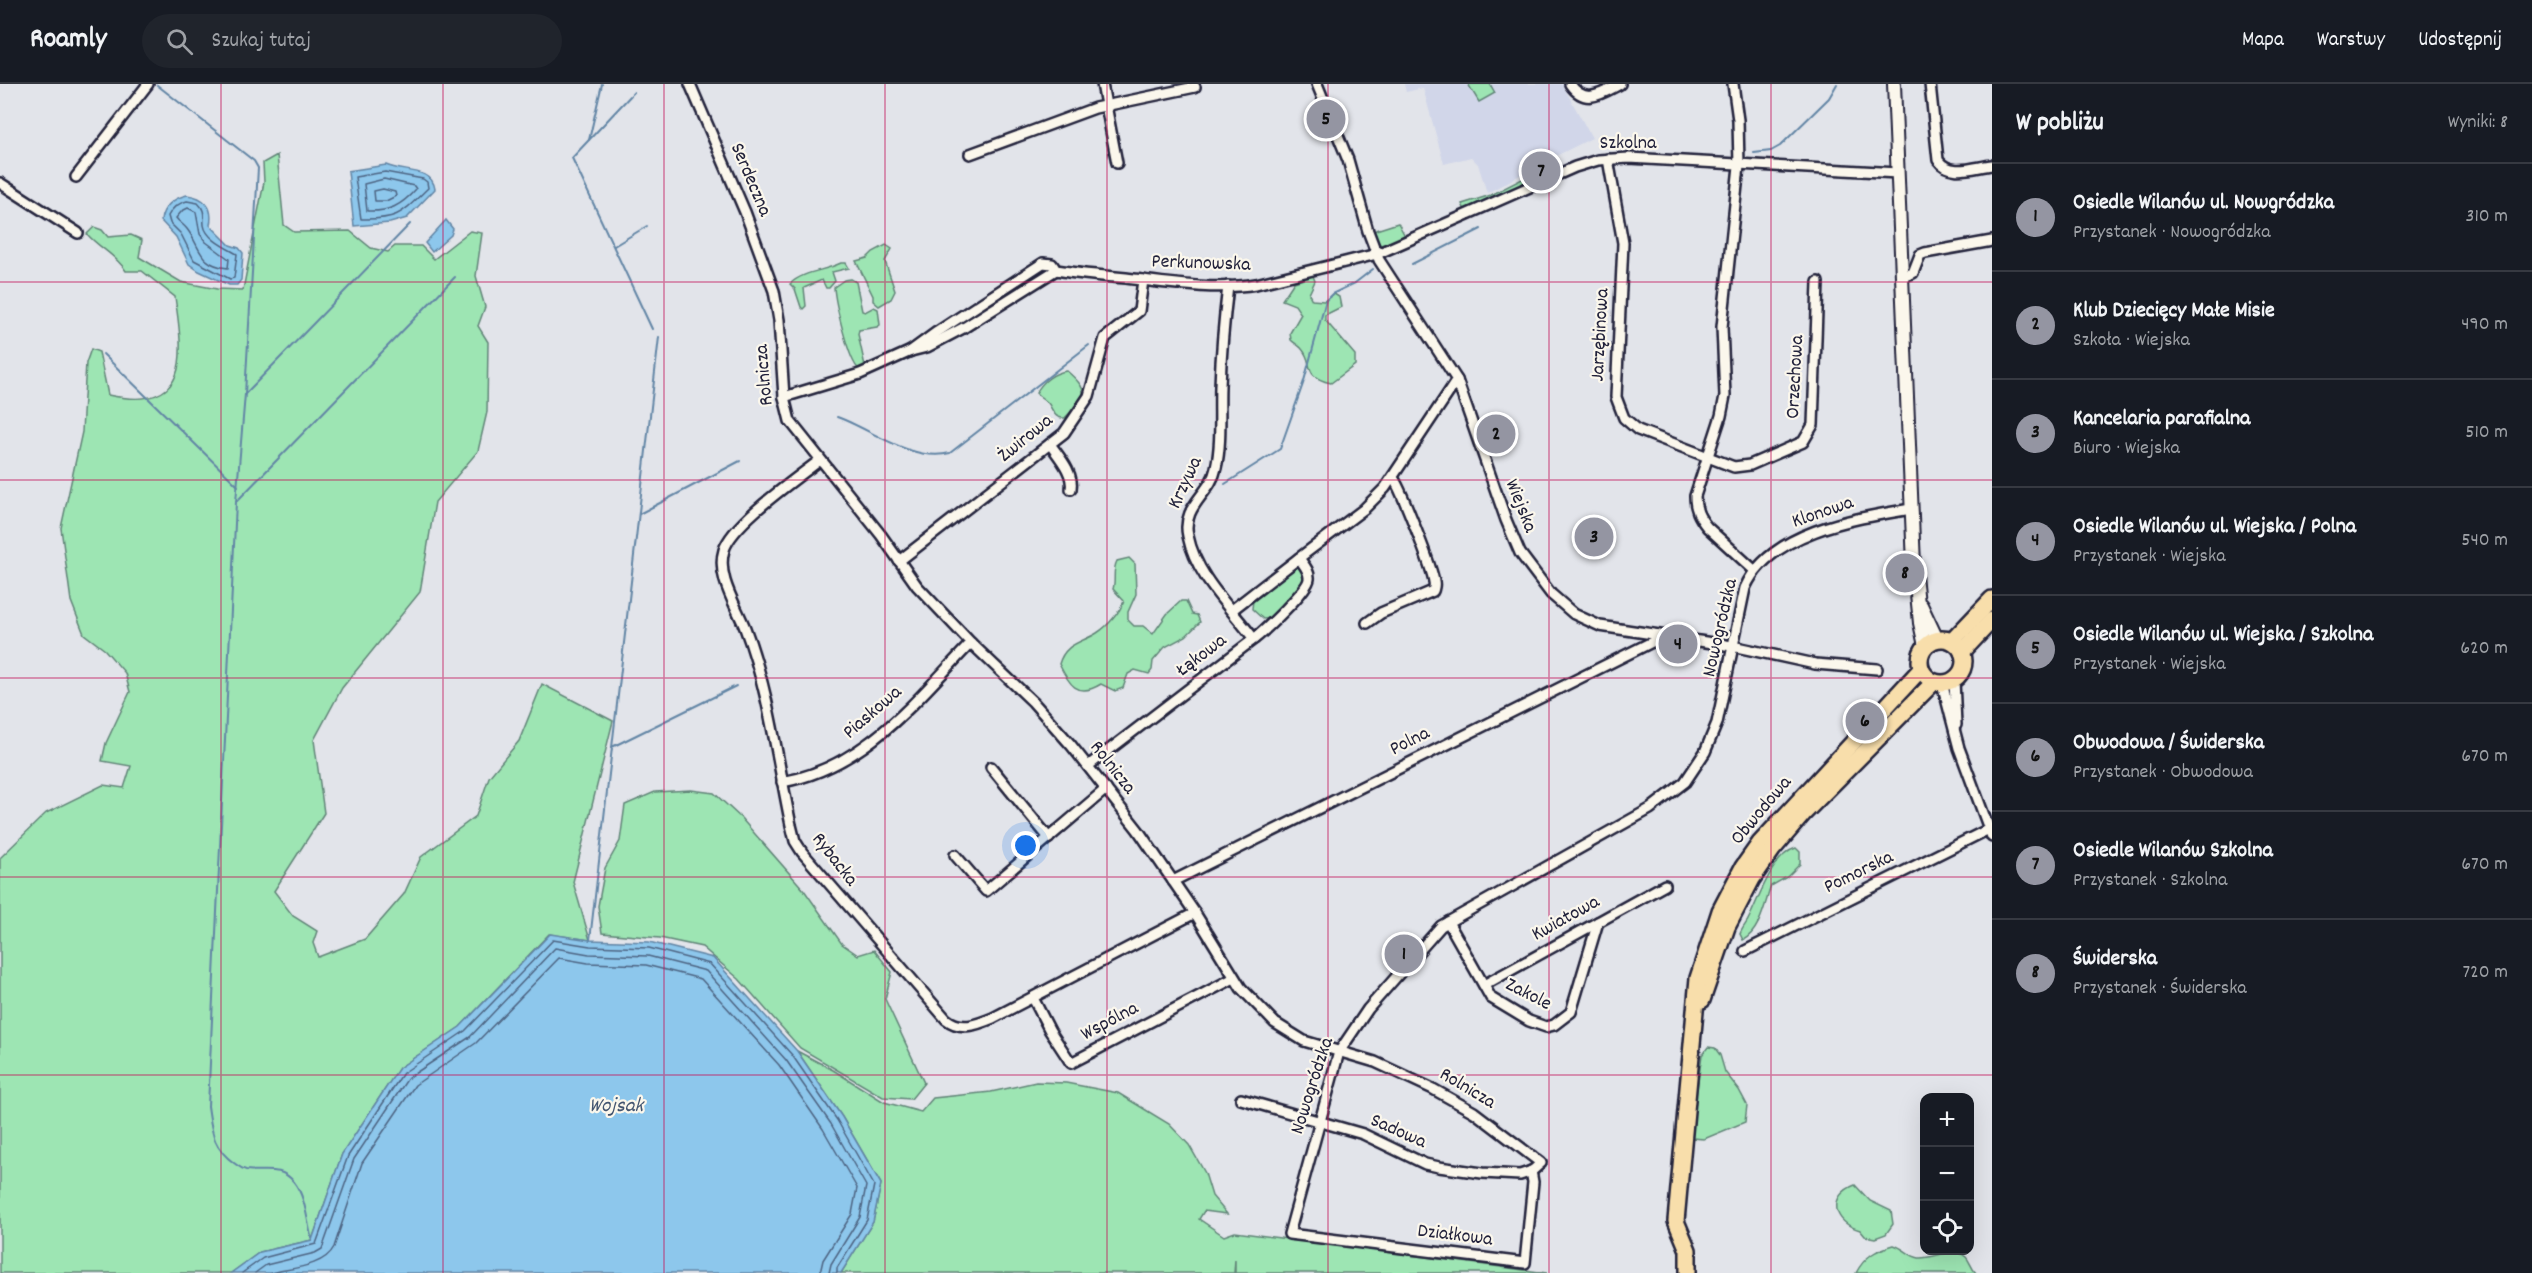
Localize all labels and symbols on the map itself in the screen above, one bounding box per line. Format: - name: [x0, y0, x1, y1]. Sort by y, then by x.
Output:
- pin: 5: [1306, 96, 1346, 141]
- street label: Szkolna: [1600, 130, 1657, 158]
- street label: Serdeczna: [722, 139, 778, 222]
- pin: 7: [1522, 148, 1560, 194]
- street label: Perkunowska: [1151, 248, 1252, 280]
- street label: Jarzębinowa: [1585, 287, 1617, 382]
- street label: Orzechowa: [1780, 334, 1812, 420]
- street label: Rolnicza: [748, 343, 782, 407]
- street label: Żwirowa: [992, 408, 1060, 470]
- pin: 2: [1476, 412, 1516, 456]
- street label: Krzywa: [1162, 452, 1210, 514]
- street label: Wiejska: [1497, 475, 1544, 537]
- street label: Klonowa: [1789, 489, 1858, 537]
- pin: 3: [1574, 514, 1614, 560]
- pin: 8: [1886, 550, 1924, 596]
- street label: Nowogródzka: [1696, 575, 1746, 680]
- pin: 4: [1658, 622, 1698, 666]
- street label: Łąkowa: [1170, 627, 1234, 685]
- street label: Piaskowa: [837, 679, 909, 746]
- pin: 6: [1846, 698, 1884, 744]
- street label: Polna: [1385, 720, 1435, 764]
- street label: Rolnicza: [1082, 735, 1142, 801]
- street label: Obwodowa: [1725, 770, 1800, 852]
- street label: Rybacka: [804, 827, 864, 893]
- your location: [1011, 831, 1040, 860]
- street label: Pomorska: [1820, 844, 1899, 902]
- street label: Kwiatowa: [1527, 889, 1606, 949]
- pin: 1: [1384, 932, 1424, 976]
- street label: Zakole: [1500, 971, 1556, 1019]
- street label: Wspólna: [1076, 995, 1144, 1049]
- street label: Nowogródzka: [1284, 1033, 1342, 1138]
- street label: Rolnicza: [1434, 1061, 1501, 1117]
- water label: Wojsak: [589, 1092, 645, 1122]
- street label: Sadowa: [1365, 1107, 1431, 1157]
- street label: Działkowa: [1416, 1218, 1495, 1255]

